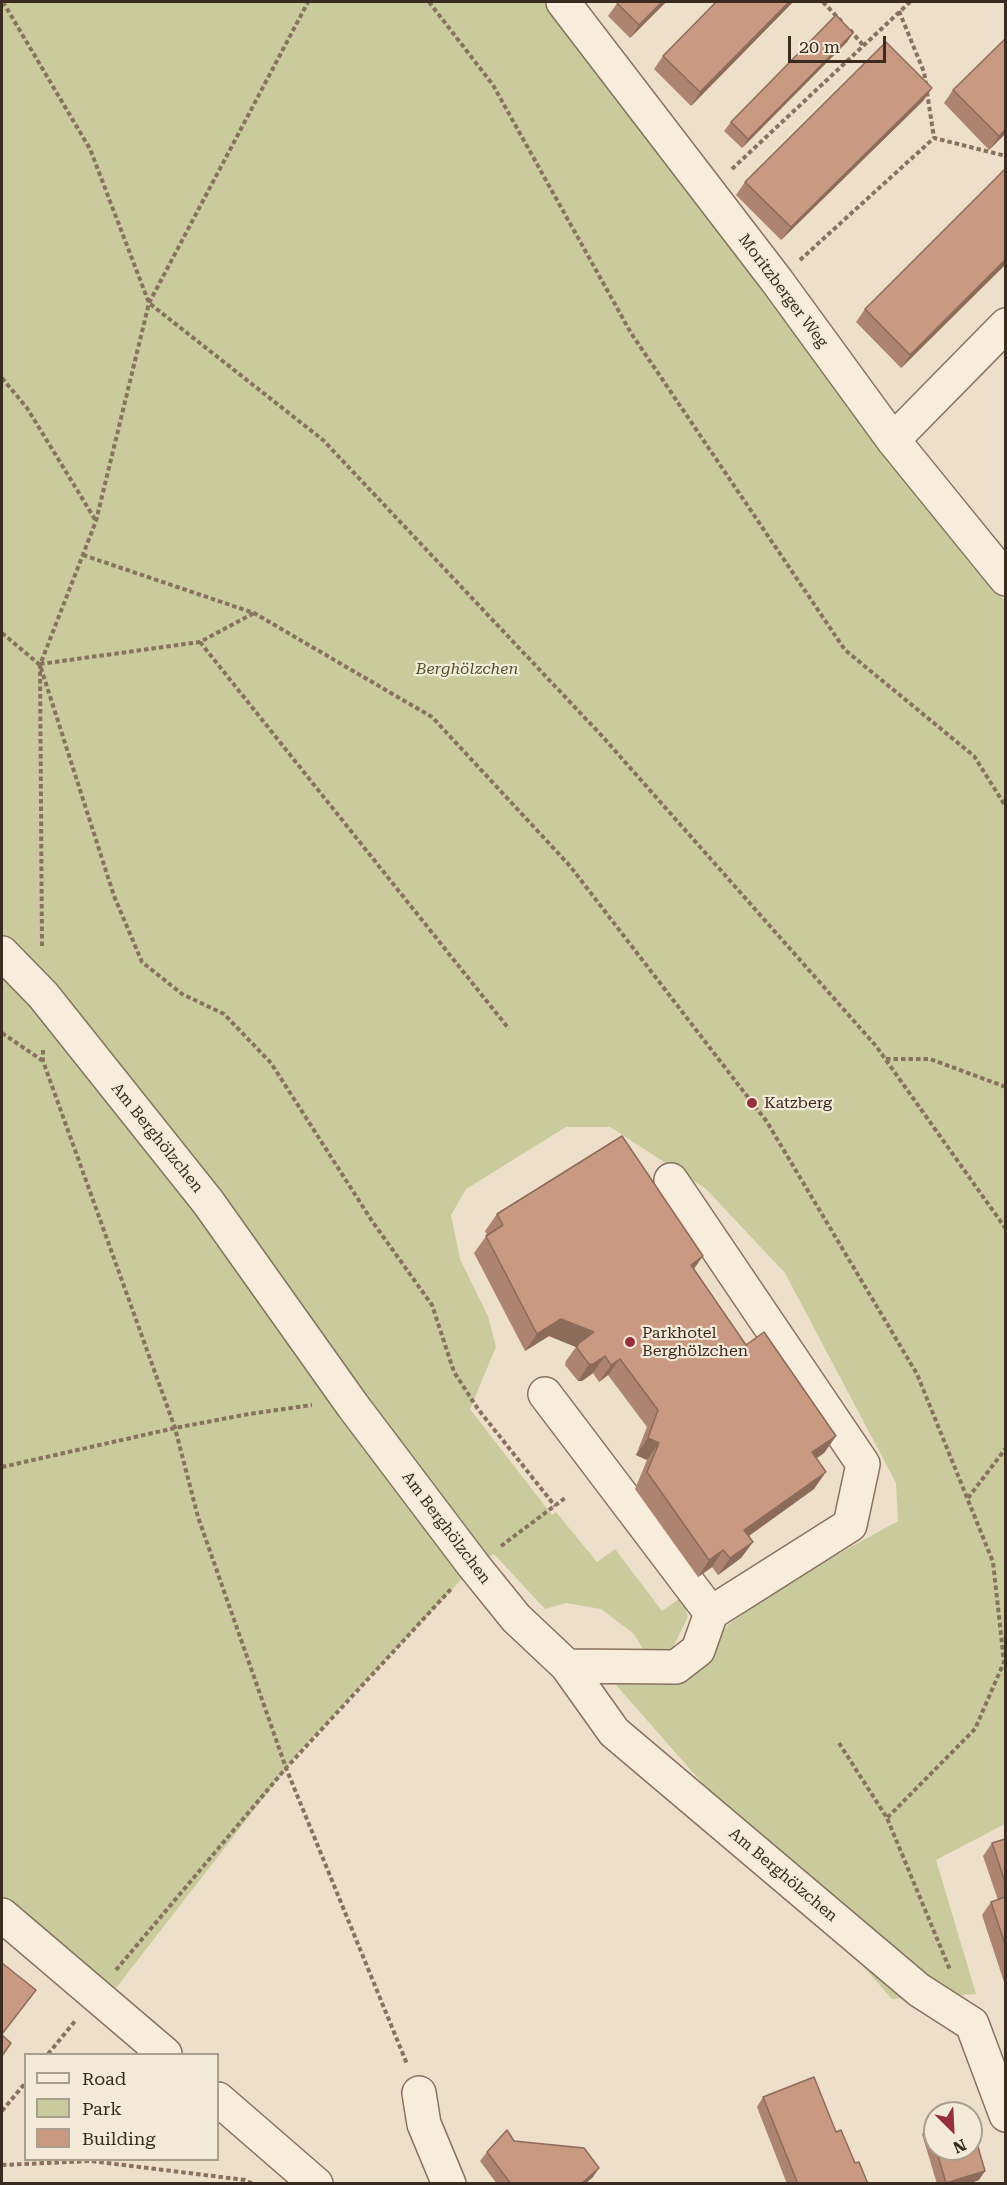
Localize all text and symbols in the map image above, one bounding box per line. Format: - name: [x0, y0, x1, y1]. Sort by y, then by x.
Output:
- scale bar: [791, 24, 888, 62]
- text: 20 m: [799, 36, 840, 57]
- street label: Moritzberger Weg: [734, 230, 832, 352]
- park label: Berghölzchen: [416, 659, 518, 679]
- street label: Am Berghölzchen: [107, 1079, 207, 1197]
- place label: Katzberg: [764, 1093, 832, 1113]
- marker: Katzberg: [745, 1096, 759, 1110]
- place label: Parkhotel Berghölzchen: [642, 1323, 748, 1361]
- marker: Parkhotel Berghölzchen: [623, 1335, 637, 1349]
- street label: Am Berghölzchen: [397, 1468, 495, 1588]
- street label: Am Berghölzchen: [725, 1824, 841, 1926]
- legend: [24, 2053, 219, 2161]
- text: Road: [82, 2068, 126, 2089]
- text: Park: [82, 2098, 122, 2119]
- north arrow: [923, 2101, 983, 2161]
- text: Building: [82, 2128, 156, 2149]
- text: N: [950, 2135, 969, 2157]

